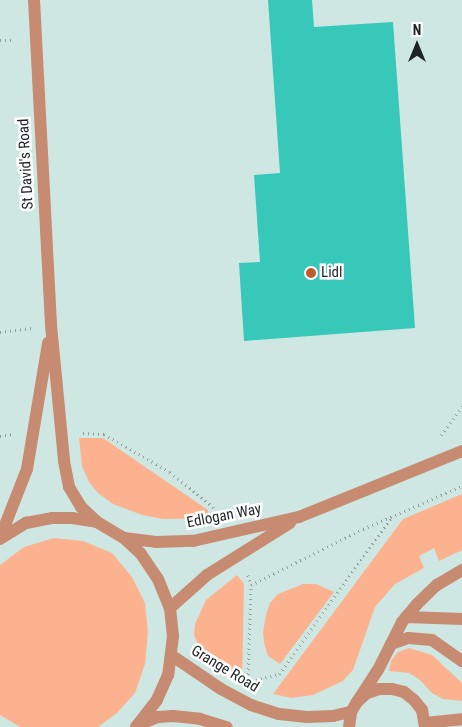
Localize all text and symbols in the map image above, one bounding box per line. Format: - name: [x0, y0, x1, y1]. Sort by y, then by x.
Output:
- north arrow: [392, 20, 442, 70]
- text: N: [413, 22, 421, 38]
- street label: St David's Road: [15, 118, 37, 210]
- place label: Lidl: [321, 264, 342, 282]
- marker: Lidl: [305, 267, 317, 279]
- street label: Edlogan Way: [185, 500, 263, 532]
- street label: Grange Road: [188, 642, 262, 696]

